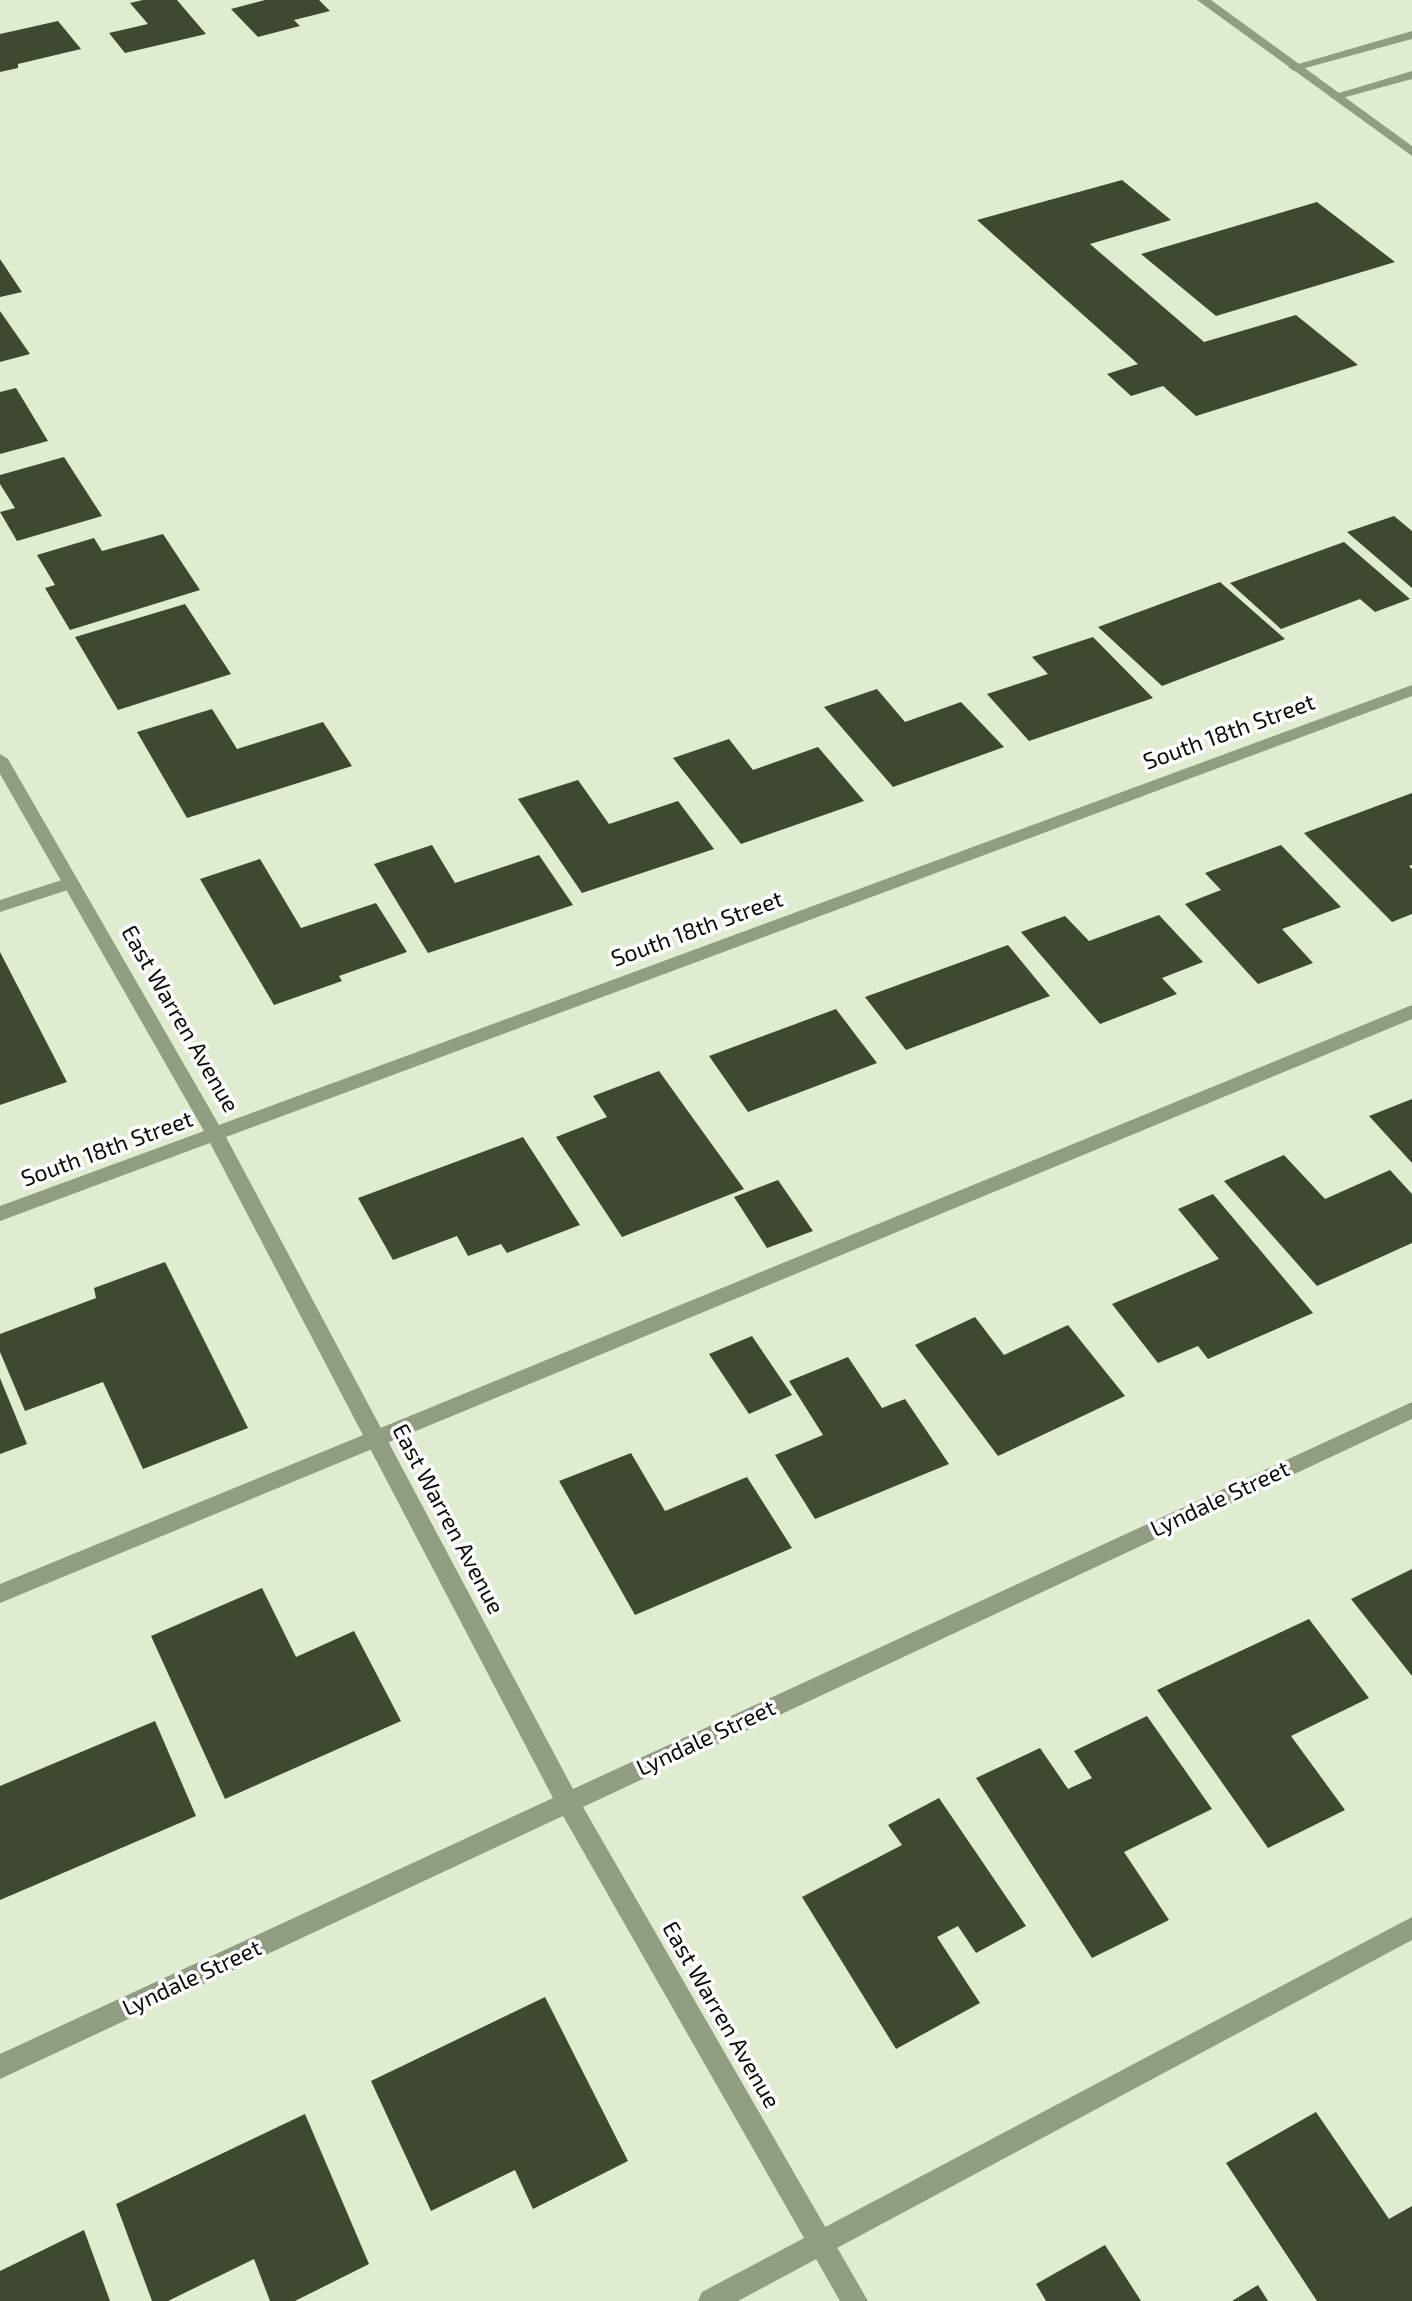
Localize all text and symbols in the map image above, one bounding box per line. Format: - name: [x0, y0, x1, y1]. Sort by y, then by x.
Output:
- street label: South 18th Street: [1139, 688, 1319, 776]
- street label: South 18th Street: [607, 885, 787, 973]
- street label: East Warren Avenue: [115, 921, 245, 1117]
- street label: South 18th Street: [17, 1105, 197, 1193]
- street label: East Warren Avenue: [386, 1419, 510, 1619]
- street label: Lyndale Street: [1146, 1455, 1294, 1543]
- street label: Lyndale Street: [632, 1694, 780, 1782]
- street label: East Warren Avenue: [656, 1917, 786, 2113]
- street label: Lyndale Street: [118, 1934, 266, 2022]

